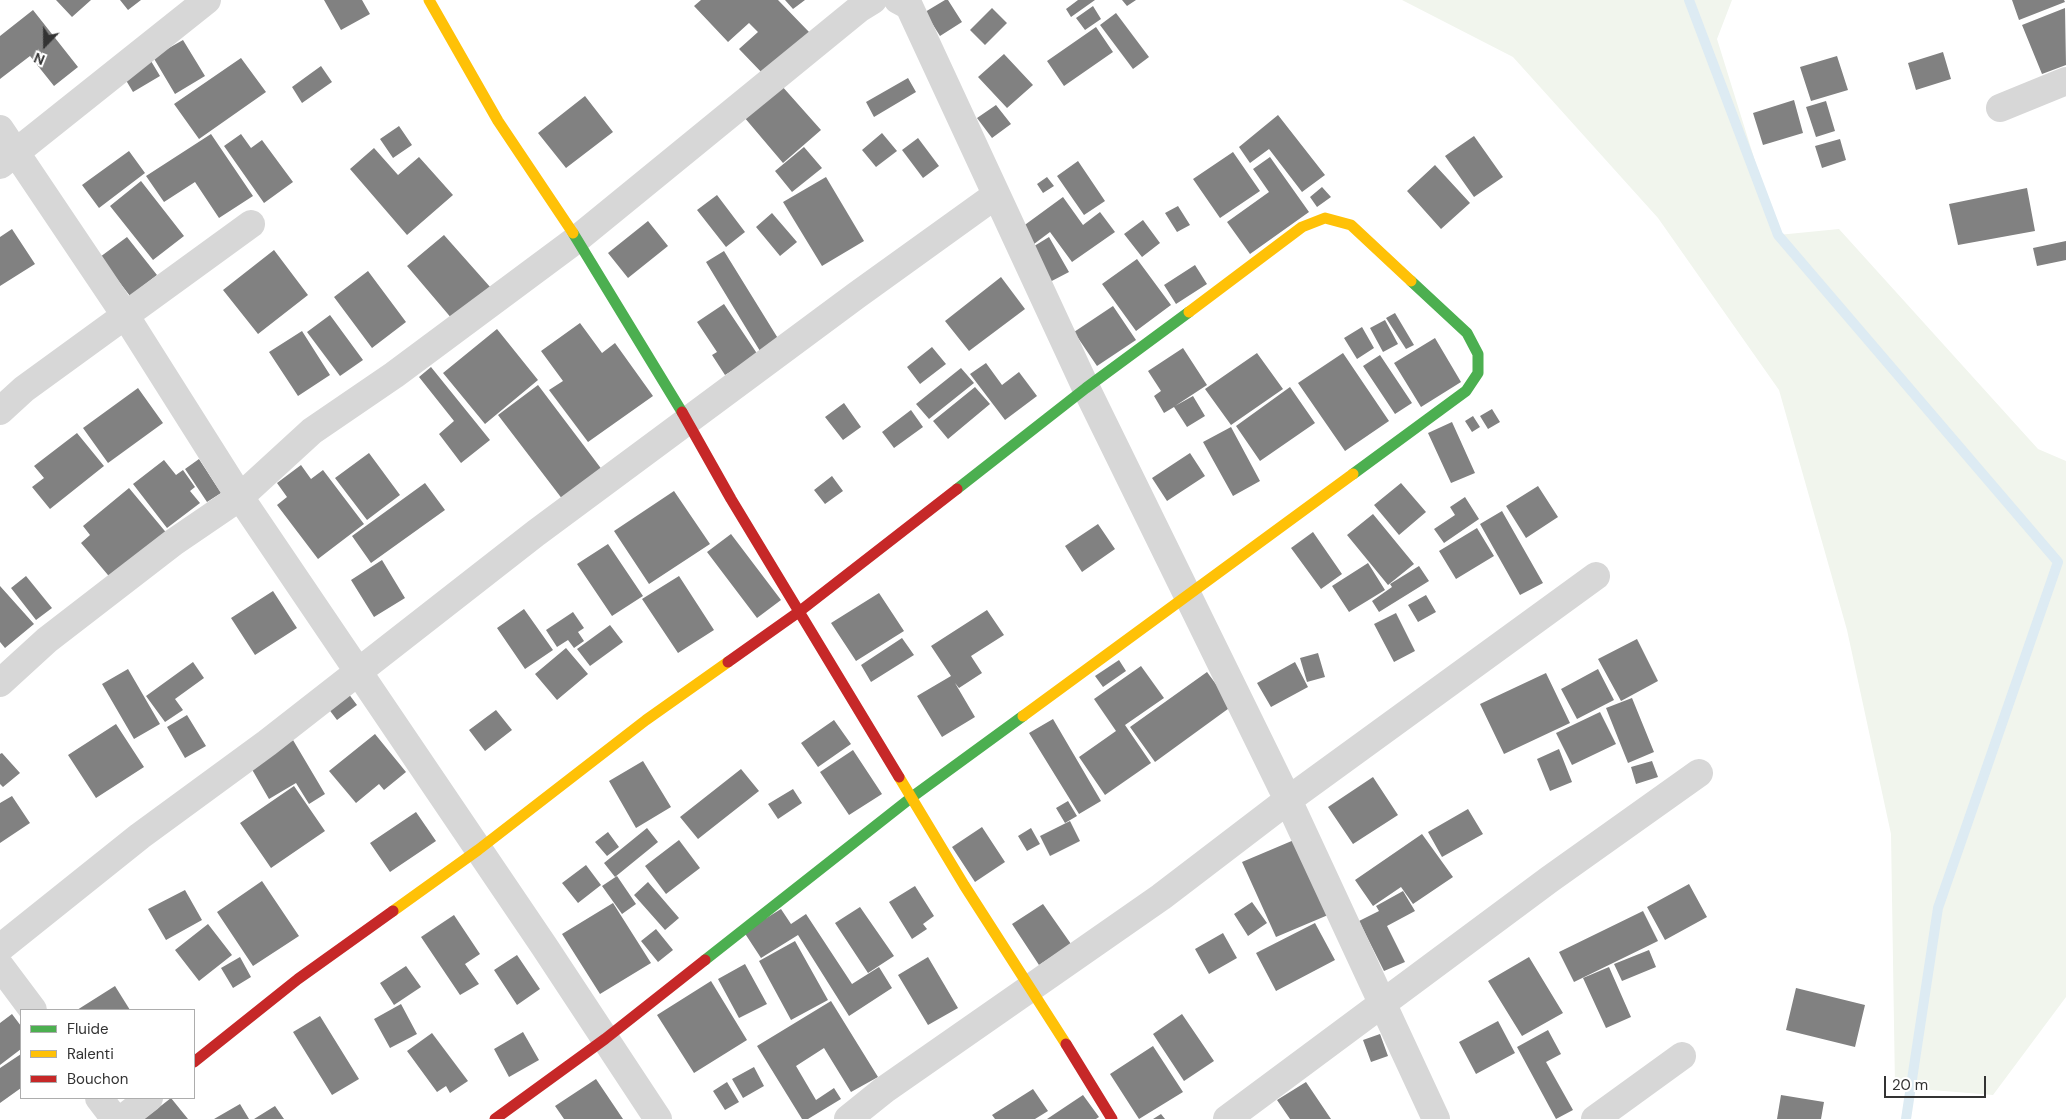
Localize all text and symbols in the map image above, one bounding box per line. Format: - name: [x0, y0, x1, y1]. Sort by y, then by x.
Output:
- north arrow: [20, 20, 70, 70]
- text: N: [31, 49, 47, 69]
- legend: [20, 1009, 195, 1099]
- text: Fluide: [67, 1019, 109, 1039]
- text: Ralenti: [67, 1044, 114, 1064]
- scale bar: [1886, 1066, 1988, 1098]
- text: Bouchon: [67, 1069, 128, 1089]
- text: 20 m: [1892, 1075, 1928, 1095]

